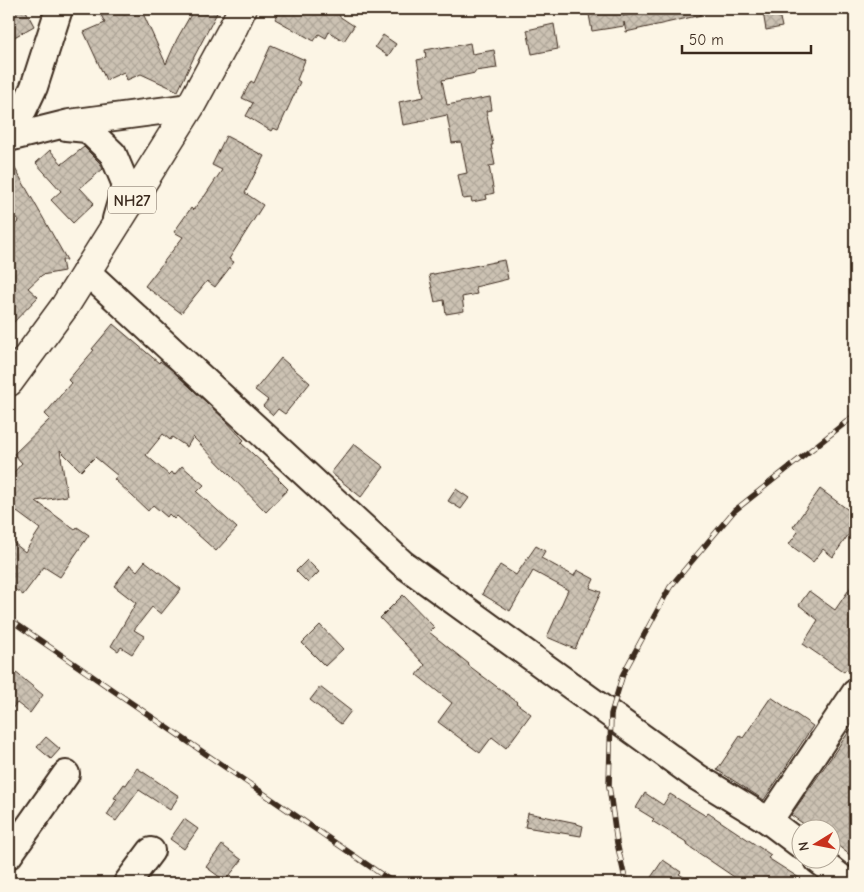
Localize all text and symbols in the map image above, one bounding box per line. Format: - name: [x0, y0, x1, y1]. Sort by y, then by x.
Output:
- scale bar: [682, 22, 810, 54]
- text: 50 m: [689, 31, 724, 49]
- road number: NH27: [108, 186, 156, 214]
- north arrow: [792, 820, 842, 870]
- text: N: [795, 840, 813, 852]

